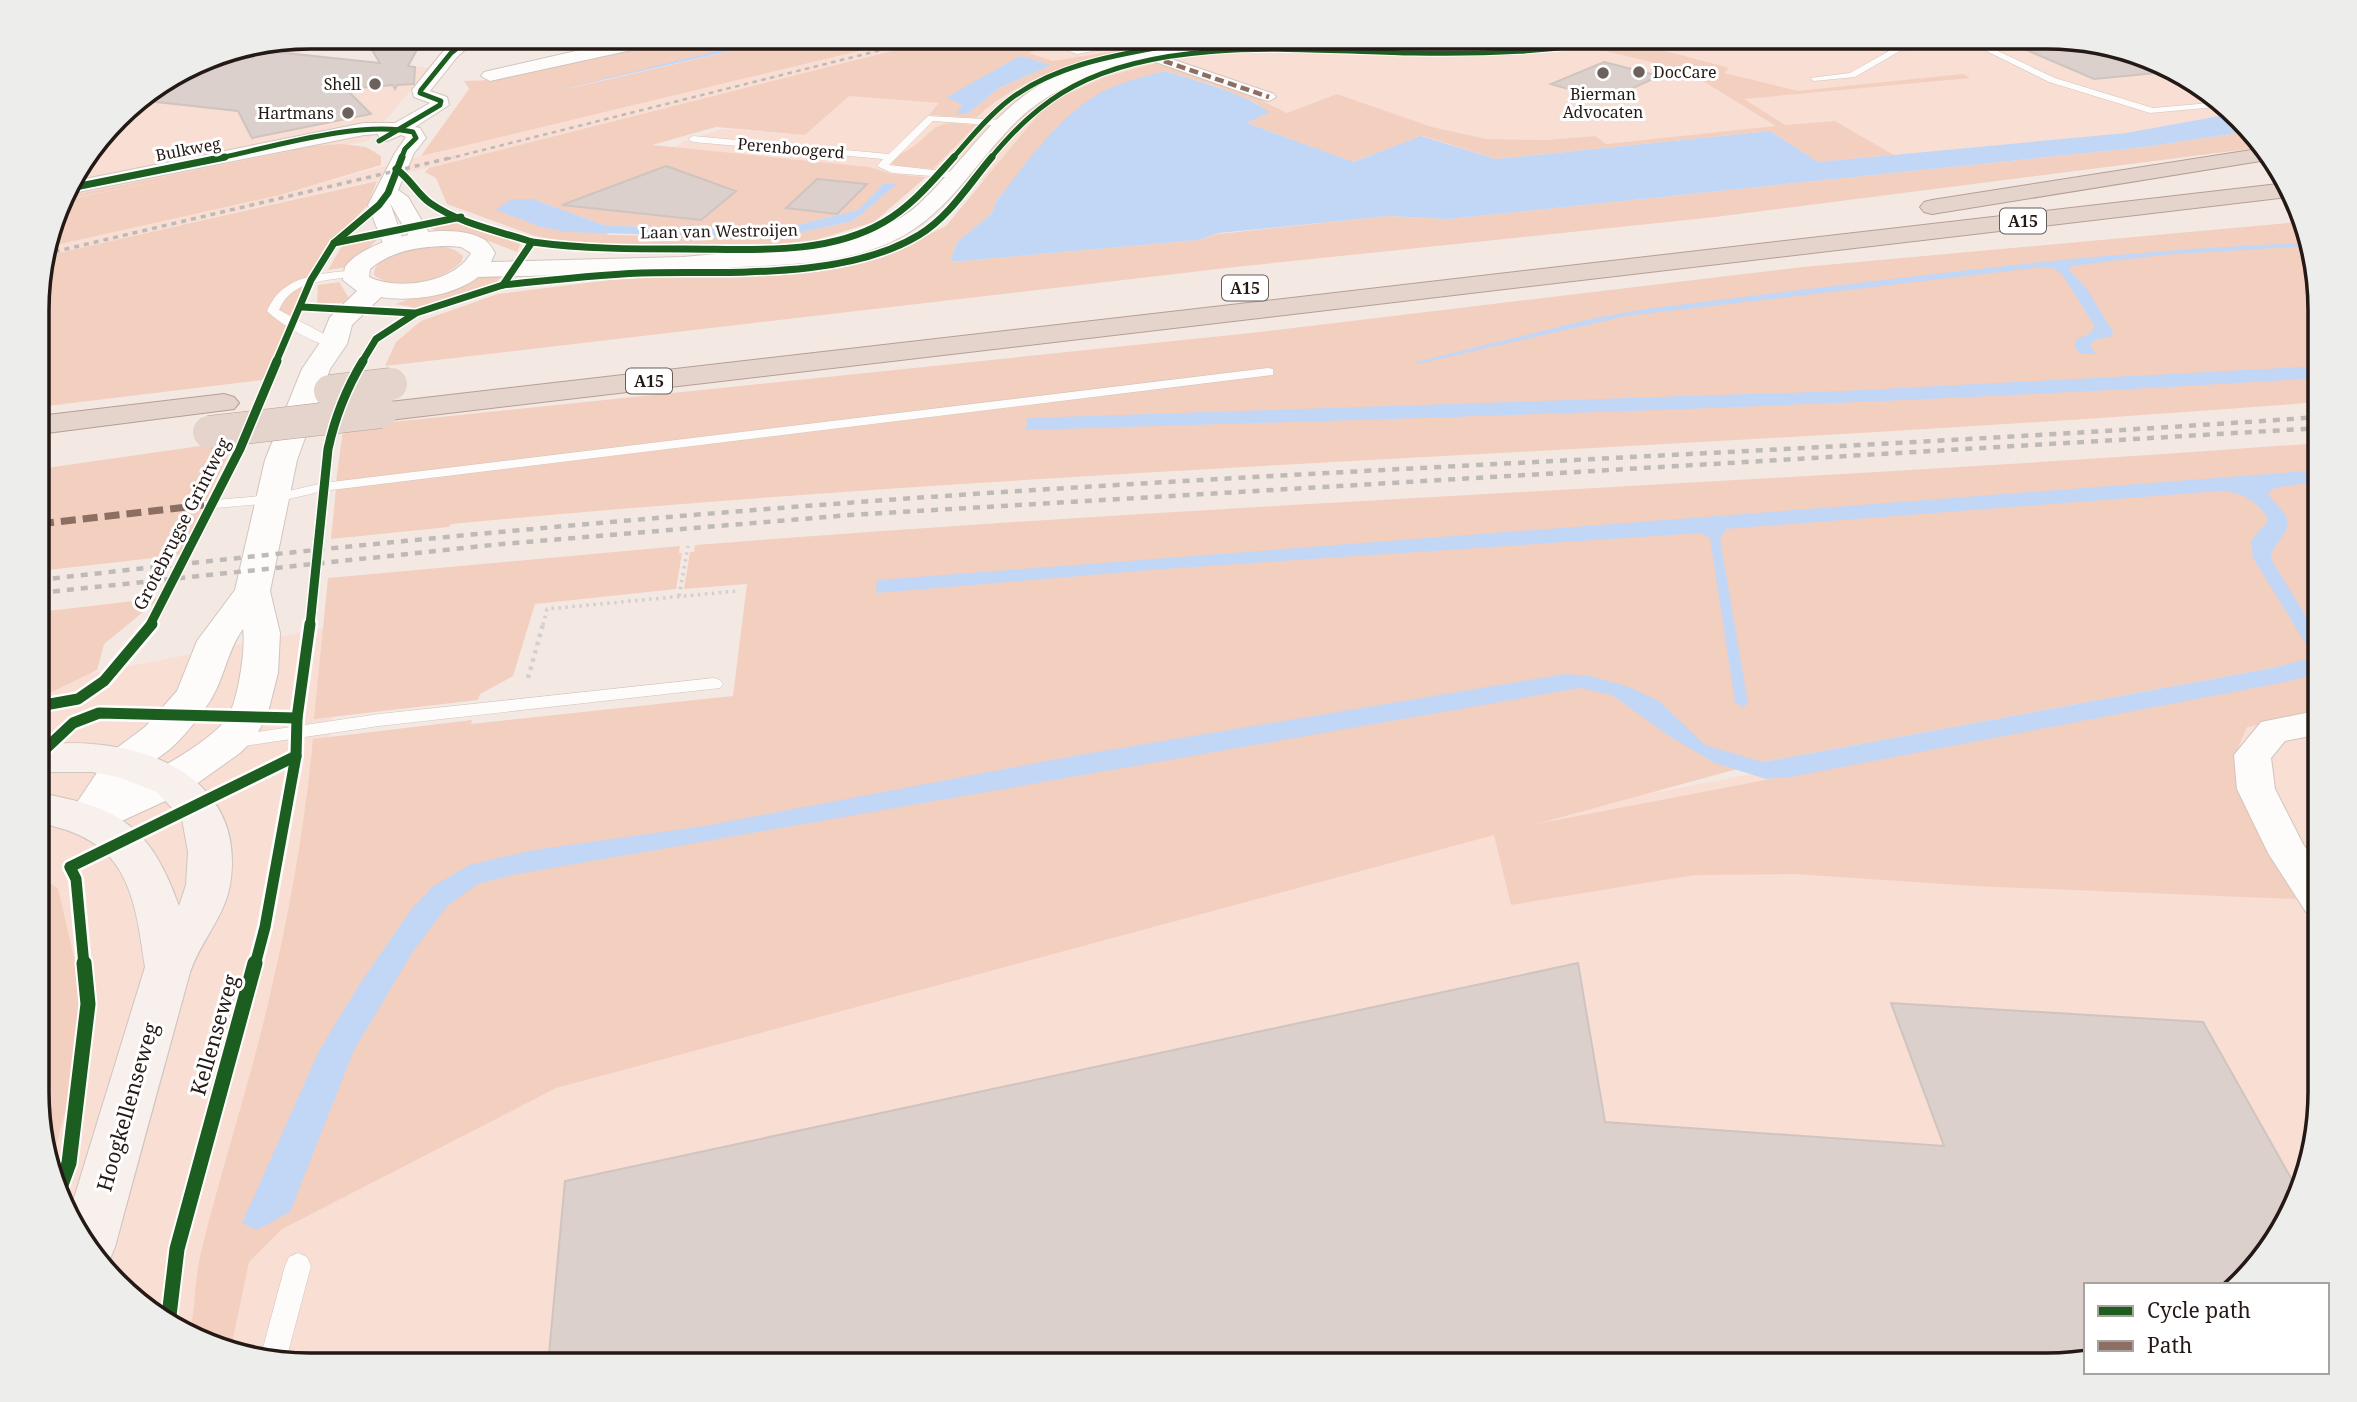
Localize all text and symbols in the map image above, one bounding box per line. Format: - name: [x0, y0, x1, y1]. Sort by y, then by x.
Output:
- place label: DocCare: [1653, 61, 1717, 83]
- marker: DocCare: [1631, 64, 1647, 80]
- marker: Bierman Advocaten: [1595, 65, 1611, 81]
- place label: Shell: [324, 73, 361, 95]
- marker: Shell: [367, 76, 383, 92]
- place label: Bierman Advocaten: [1563, 83, 1643, 123]
- place label: Hartmans: [257, 102, 334, 124]
- marker: Hartmans: [340, 105, 356, 121]
- street label: Bulkweg: [154, 132, 223, 166]
- street label: Perenboogerd: [737, 132, 846, 164]
- road number: A15: [2000, 209, 2046, 234]
- street label: Laan van Westroijen: [640, 219, 798, 243]
- road number: A15: [1222, 276, 1268, 300]
- road number: A15: [626, 368, 672, 394]
- street label: Grotebrugse Grintweg: [127, 433, 235, 614]
- street label: Kellenseweg: [183, 970, 245, 1098]
- street label: Hoogkellenseweg: [90, 1018, 165, 1194]
- legend: [2084, 1283, 2329, 1374]
- text: Cycle path: [2147, 1296, 2251, 1324]
- text: Path: [2147, 1331, 2192, 1359]

